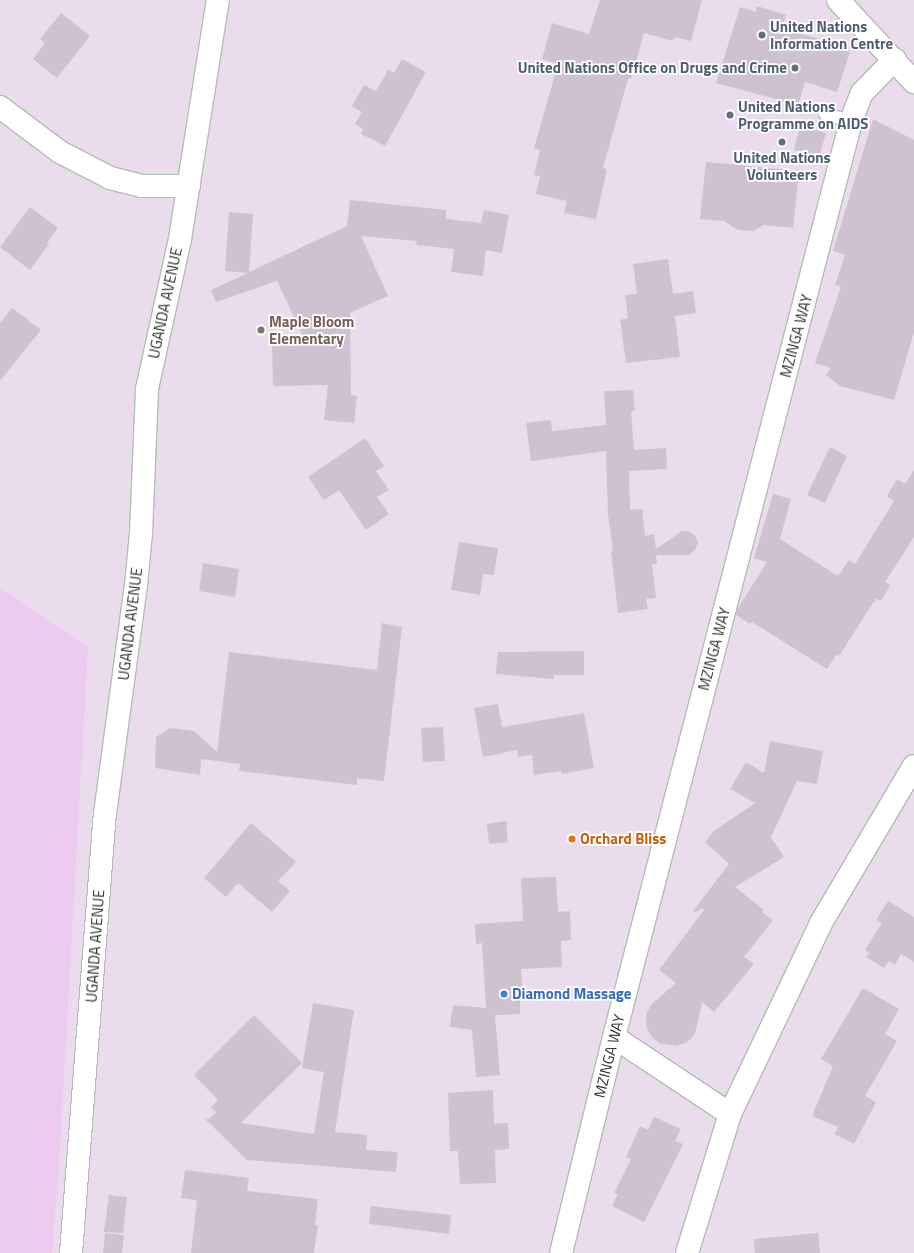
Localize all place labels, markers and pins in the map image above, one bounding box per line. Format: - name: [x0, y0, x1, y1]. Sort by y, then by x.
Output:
- place label: United Nations Information Centre: [770, 17, 893, 52]
- marker: United Nations Information Centre: [757, 30, 767, 40]
- place label: United Nations Office on Drugs and Crime: [518, 59, 787, 77]
- marker: United Nations Office on Drugs and Crime: [790, 63, 800, 73]
- place label: United Nations Programme on AIDS: [738, 97, 868, 132]
- marker: United Nations Programme on AIDS: [725, 110, 735, 120]
- marker: United Nations Volunteers: [777, 137, 787, 147]
- place label: United Nations Volunteers: [733, 148, 831, 183]
- place label: Maple Bloom Elementary: [269, 312, 354, 347]
- marker: Maple Bloom Elementary: [256, 325, 266, 335]
- place label: Orchard Bliss: [580, 830, 666, 848]
- marker: Orchard Bliss: [567, 834, 577, 844]
- place label: Diamond Massage: [512, 985, 632, 1003]
- marker: Diamond Massage: [499, 989, 509, 999]

